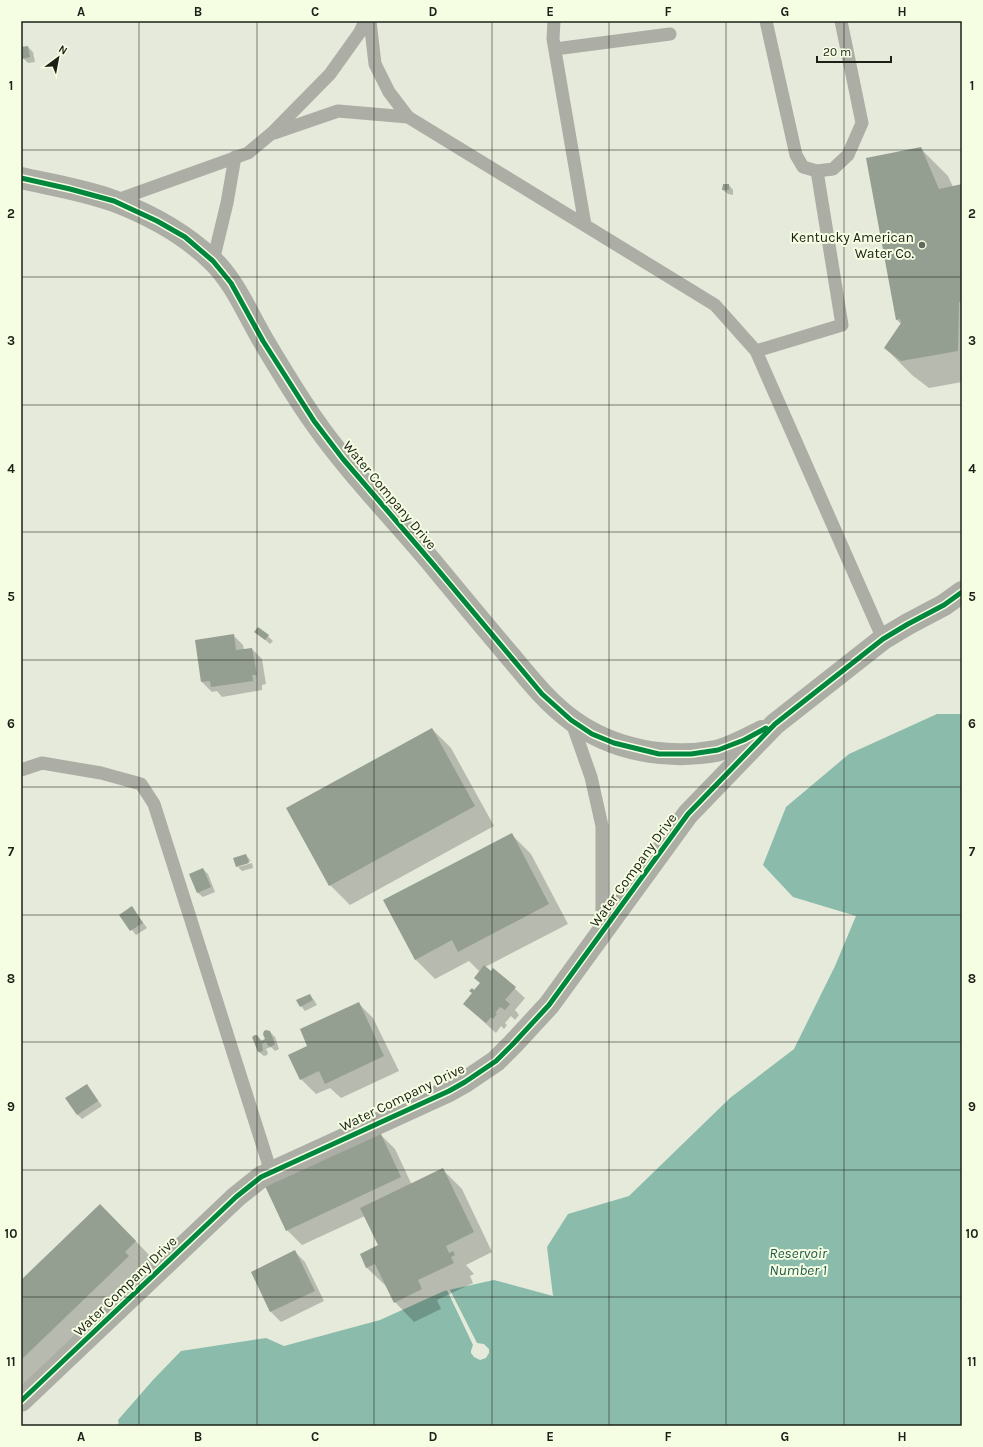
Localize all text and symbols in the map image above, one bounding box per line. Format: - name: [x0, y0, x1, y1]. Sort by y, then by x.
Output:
- text: A: [77, 4, 85, 19]
- text: B: [194, 4, 202, 19]
- text: C: [311, 4, 319, 19]
- text: D: [429, 4, 438, 19]
- text: E: [546, 4, 554, 19]
- text: F: [664, 4, 672, 19]
- text: G: [781, 4, 789, 19]
- text: H: [897, 4, 907, 19]
- north arrow: [38, 38, 78, 78]
- scale bar: [817, 38, 891, 64]
- text: N: [56, 42, 70, 58]
- text: 20 m: [823, 45, 851, 59]
- text: 1: [9, 78, 13, 93]
- text: 1: [970, 78, 974, 93]
- text: 2: [7, 206, 15, 221]
- text: 2: [968, 206, 976, 221]
- place label: Kentucky American Water Co.: [790, 229, 914, 262]
- marker: Kentucky American Water Co.: [917, 240, 927, 250]
- text: 3: [7, 333, 15, 348]
- text: 3: [968, 333, 976, 348]
- street label: Water Company Drive: [339, 437, 440, 553]
- text: 4: [7, 461, 15, 476]
- text: 4: [968, 461, 976, 476]
- text: 5: [7, 589, 15, 604]
- text: 5: [968, 589, 976, 604]
- text: 6: [7, 716, 15, 731]
- text: 6: [968, 716, 976, 731]
- street label: Water Company Drive: [586, 810, 680, 931]
- text: 7: [8, 844, 15, 859]
- text: 7: [969, 844, 976, 859]
- text: 8: [7, 971, 15, 986]
- text: 8: [968, 971, 976, 986]
- street label: Water Company Drive: [337, 1060, 467, 1135]
- text: 9: [7, 1099, 15, 1114]
- text: 9: [968, 1099, 976, 1114]
- text: 10: [5, 1226, 17, 1241]
- text: 10: [966, 1226, 978, 1241]
- street label: Water Company Drive: [70, 1233, 180, 1340]
- water label: Reservoir Number 1: [769, 1244, 828, 1279]
- text: 11: [6, 1354, 16, 1369]
- text: 11: [967, 1354, 977, 1369]
- text: A: [77, 1429, 85, 1444]
- text: B: [194, 1429, 202, 1444]
- text: C: [311, 1429, 319, 1444]
- text: D: [429, 1429, 438, 1444]
- text: E: [546, 1429, 554, 1444]
- text: F: [664, 1429, 672, 1444]
- text: G: [781, 1429, 789, 1444]
- text: H: [897, 1429, 907, 1444]

